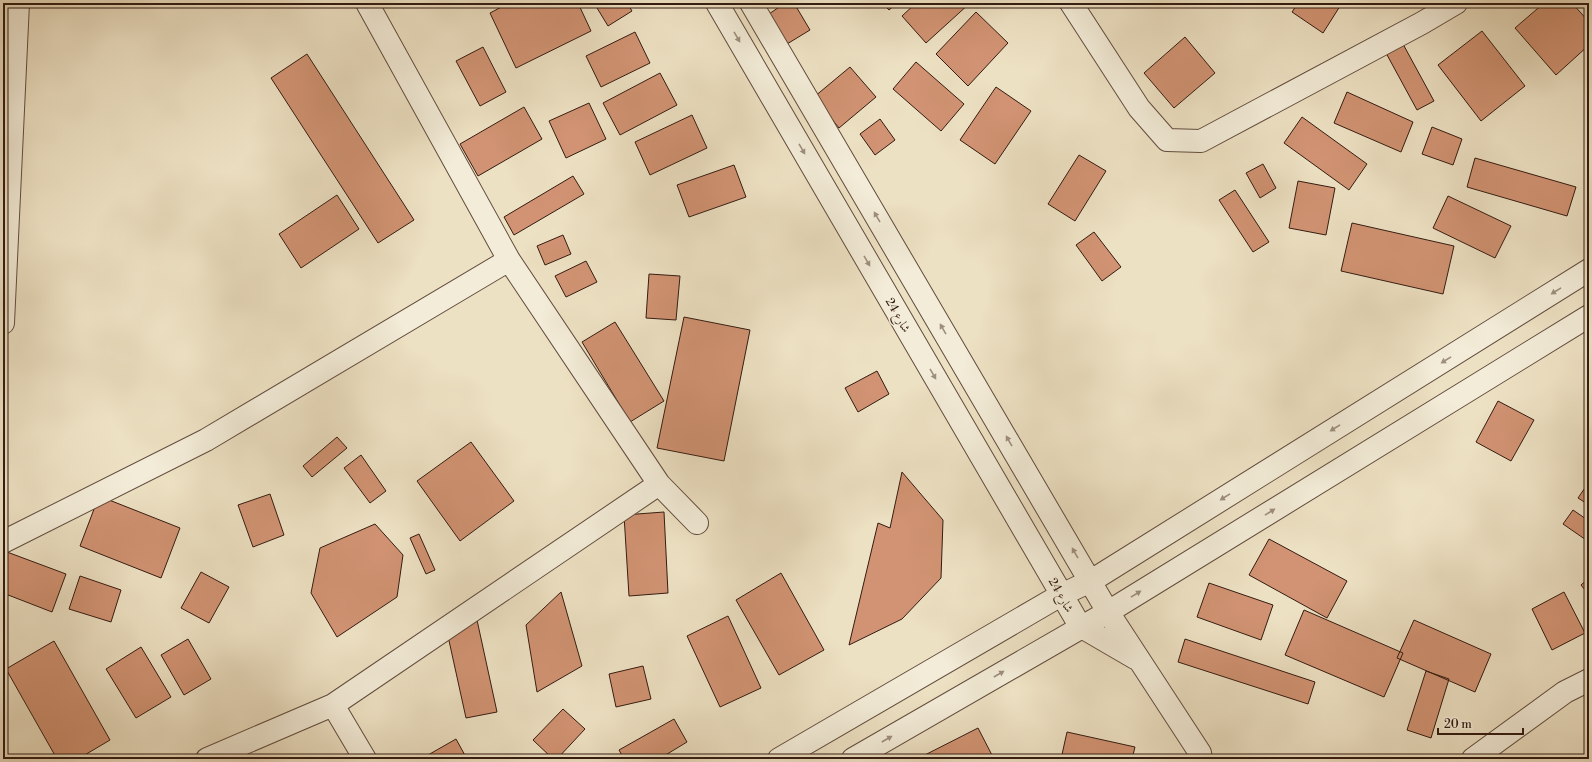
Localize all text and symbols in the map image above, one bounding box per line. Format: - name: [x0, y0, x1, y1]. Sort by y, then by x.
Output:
- one-way arrow: [733, 31, 740, 43]
- one-way arrow: [798, 143, 805, 155]
- one-way arrow: [873, 212, 881, 222]
- one-way arrow: [864, 255, 871, 267]
- one-way arrow: [1550, 287, 1562, 294]
- street label: شارع 24: [879, 295, 913, 337]
- one-way arrow: [939, 323, 946, 335]
- one-way arrow: [1440, 356, 1452, 363]
- one-way arrow: [929, 368, 936, 380]
- one-way arrow: [1329, 425, 1341, 432]
- one-way arrow: [1005, 435, 1012, 447]
- one-way arrow: [1219, 494, 1231, 501]
- one-way arrow: [1264, 508, 1276, 515]
- one-way arrow: [1071, 547, 1078, 559]
- street label: شارع 24: [1042, 575, 1076, 617]
- one-way arrow: [1130, 591, 1142, 598]
- one-way arrow: [993, 670, 1005, 677]
- scale bar: [1438, 710, 1523, 736]
- text: 20 m: [1444, 717, 1472, 732]
- one-way arrow: [881, 736, 893, 743]

